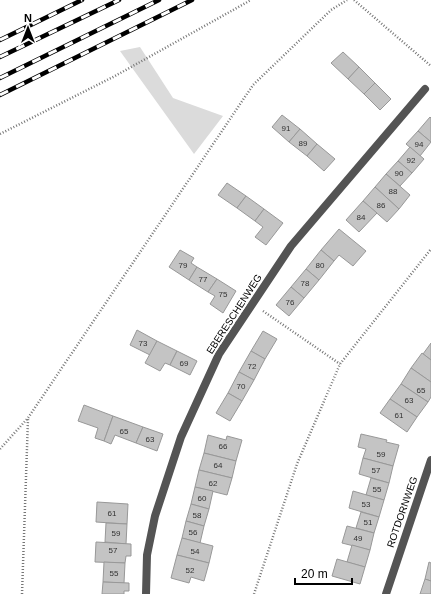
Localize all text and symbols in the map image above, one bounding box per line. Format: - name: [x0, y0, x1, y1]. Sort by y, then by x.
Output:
- north arrow: [8, 8, 48, 48]
- text: N: [24, 12, 32, 24]
- house number: 91: [282, 124, 291, 133]
- house number: 89: [299, 139, 308, 148]
- house number: 94: [415, 140, 424, 149]
- house number: 92: [407, 156, 416, 165]
- house number: 90: [395, 169, 404, 178]
- house number: 88: [389, 187, 398, 196]
- house number: 86: [377, 201, 386, 210]
- house number: 84: [357, 213, 366, 222]
- house number: 79: [179, 261, 188, 270]
- house number: 80: [316, 261, 325, 270]
- street label: EBERESCHENWEG: [204, 272, 264, 356]
- house number: 77: [199, 275, 208, 284]
- house number: 78: [301, 279, 310, 288]
- house number: 75: [219, 290, 228, 299]
- house number: 76: [286, 298, 295, 307]
- house number: 73: [139, 339, 148, 348]
- house number: 69: [180, 359, 189, 368]
- house number: 72: [248, 362, 257, 371]
- house number: 70: [237, 382, 246, 391]
- house number: 65: [417, 386, 426, 395]
- house number: 63: [405, 396, 414, 405]
- house number: 61: [395, 411, 404, 420]
- house number: 65: [120, 427, 129, 436]
- house number: 63: [146, 435, 155, 444]
- house number: 66: [219, 442, 228, 451]
- house number: 59: [377, 450, 386, 459]
- house number: 64: [214, 461, 223, 470]
- house number: 57: [372, 466, 381, 475]
- street label: ROTDORNWEG: [385, 475, 419, 549]
- house number: 62: [209, 479, 218, 488]
- house number: 55: [373, 485, 382, 494]
- house number: 60: [198, 494, 207, 503]
- house number: 53: [362, 500, 371, 509]
- house number: 61: [108, 509, 117, 518]
- house number: 58: [193, 511, 202, 520]
- house number: 51: [364, 518, 373, 527]
- house number: 56: [189, 528, 198, 537]
- house number: 59: [112, 529, 121, 538]
- house number: 49: [354, 534, 363, 543]
- house number: 57: [109, 546, 118, 555]
- house number: 54: [191, 547, 200, 556]
- scale bar: [295, 560, 352, 586]
- house number: 52: [186, 566, 195, 575]
- text: 20 m: [301, 567, 328, 581]
- house number: 55: [110, 569, 119, 578]

